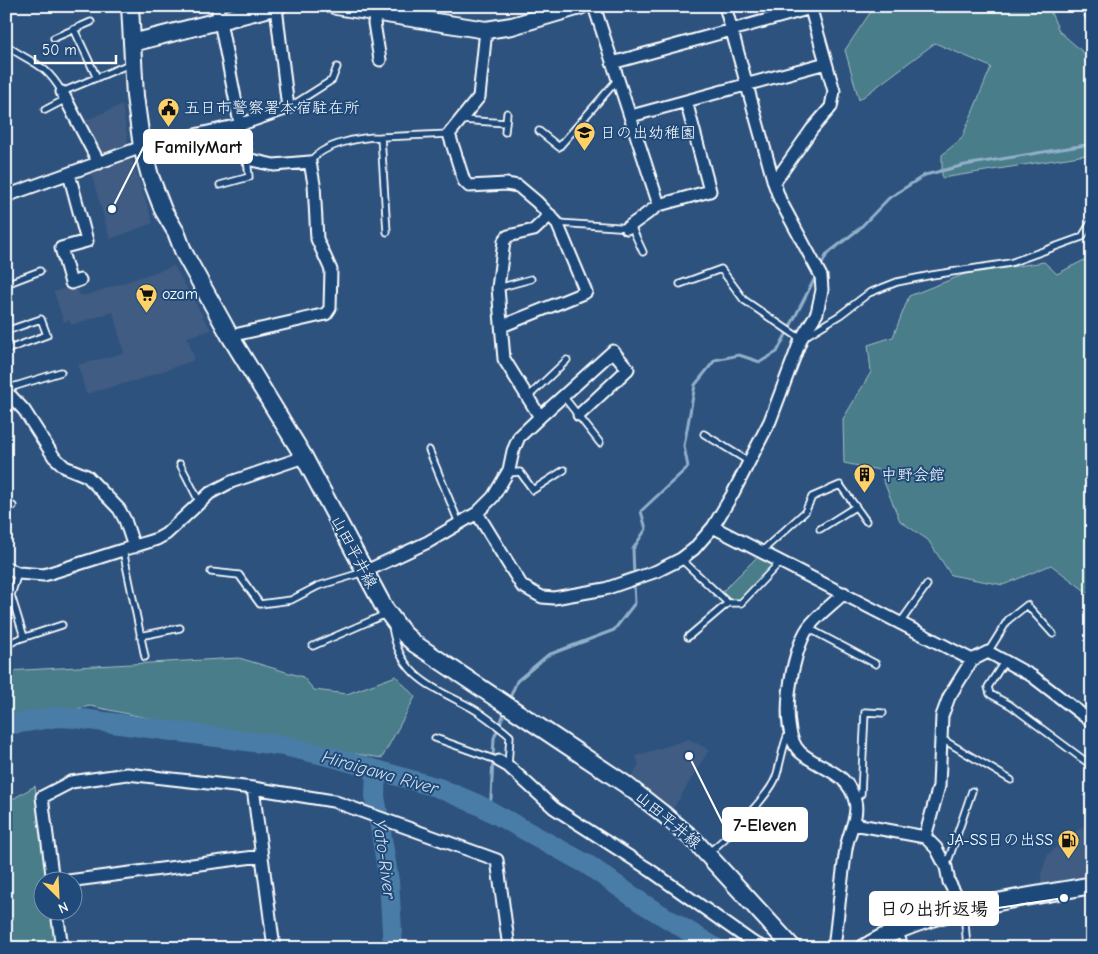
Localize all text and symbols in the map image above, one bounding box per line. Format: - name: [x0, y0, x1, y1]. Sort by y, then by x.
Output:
- scale bar: [35, 32, 116, 64]
- text: 50 m: [42, 41, 77, 59]
- public building icon: 五日市警察署本宿駐在所: [156, 96, 180, 127]
- place label: 五日市警察署本宿駐在所: [184, 99, 360, 117]
- school or university icon: 日の出幼稚園: [572, 121, 596, 152]
- place label: 日の出幼稚園: [600, 124, 696, 142]
- callout: FamilyMart: [144, 130, 252, 163]
- text: FamilyMart: [154, 137, 243, 158]
- supermarket icon: ozam: [134, 282, 158, 313]
- place label: ozam: [162, 285, 198, 303]
- building icon: 中野会館: [853, 463, 877, 494]
- place label: 中野会館: [881, 466, 945, 484]
- street label: 山田平井線: [327, 512, 381, 592]
- water label: Hiraigawa River: [319, 746, 441, 800]
- street label: 山田平井線: [632, 787, 704, 853]
- callout: 7-Eleven: [723, 808, 807, 841]
- text: 7-Eleven: [733, 815, 797, 836]
- water label: Yato-River: [368, 818, 400, 901]
- fuel station icon: JA-SS日の出SS: [1057, 828, 1081, 859]
- place label: JA-SS日の出SS: [947, 831, 1053, 849]
- north arrow: [32, 872, 82, 922]
- callout: 日の出折返場: [870, 892, 998, 925]
- text: N: [55, 898, 71, 917]
- text: 日の出折返場: [880, 899, 988, 920]

